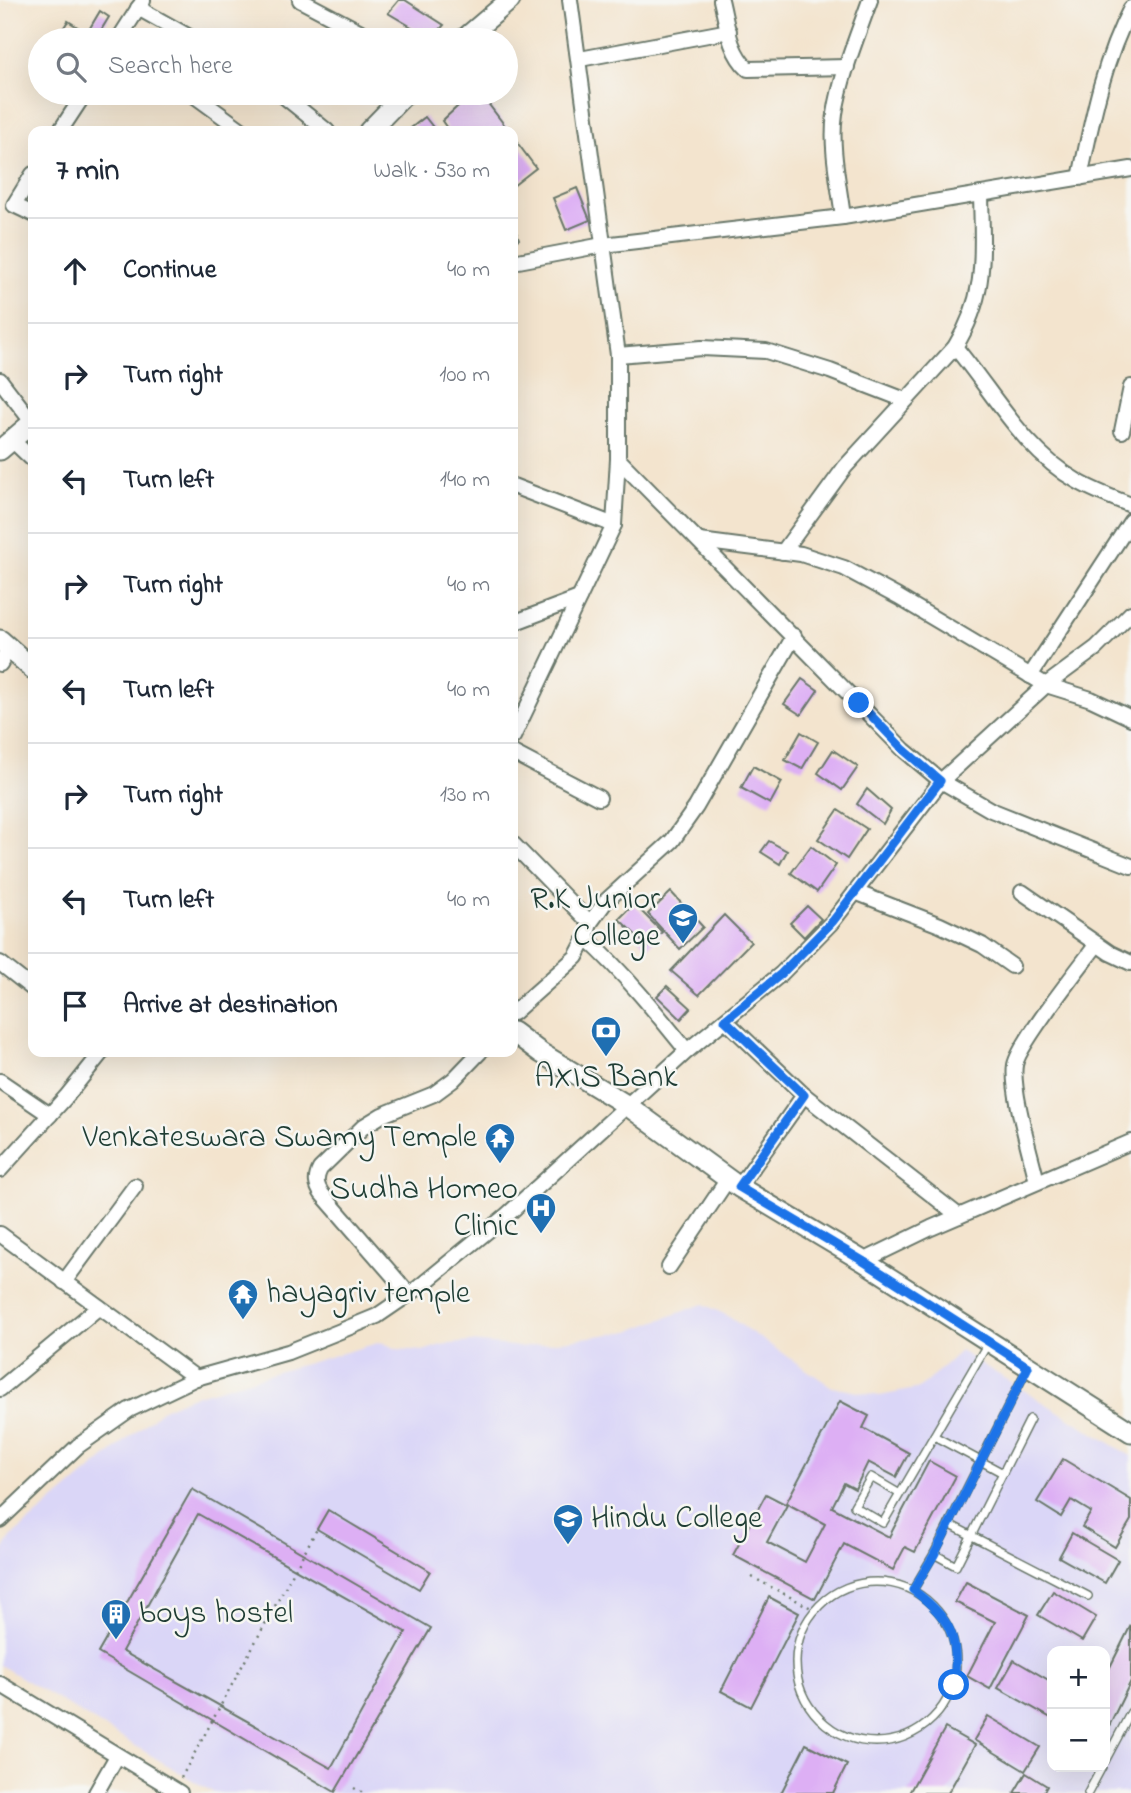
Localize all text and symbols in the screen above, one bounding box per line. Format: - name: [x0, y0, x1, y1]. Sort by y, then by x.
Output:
- search box: [28, 28, 518, 105]
- icon: search: [52, 48, 90, 86]
- text: Search here: [108, 48, 233, 86]
- text: 7 min: [56, 150, 119, 194]
- text: Walk · 530 m: [373, 155, 490, 188]
- icon: ahead: [56, 252, 94, 290]
- text: Continue: [123, 252, 216, 290]
- text: 40 m: [447, 254, 490, 287]
- icon: right: [56, 357, 94, 395]
- text: Turn right: [123, 357, 223, 395]
- text: 100 m: [439, 359, 490, 392]
- icon: left: [56, 462, 94, 500]
- text: Turn left: [123, 462, 214, 500]
- text: 140 m: [440, 464, 490, 497]
- icon: right: [56, 567, 94, 605]
- text: Turn right: [123, 567, 223, 605]
- text: 40 m: [447, 569, 490, 602]
- icon: left: [56, 672, 94, 710]
- text: Turn left: [123, 672, 214, 710]
- text: 40 m: [447, 674, 490, 707]
- route end: [843, 687, 874, 718]
- icon: right: [56, 777, 94, 815]
- text: Turn right: [123, 777, 223, 815]
- text: 130 m: [440, 779, 490, 812]
- place label: R.K Junior College: [530, 877, 661, 961]
- icon: left: [56, 882, 94, 920]
- text: Turn left: [123, 882, 214, 920]
- text: 40 m: [447, 884, 490, 917]
- school or university icon: R.K Junior College: [666, 901, 700, 945]
- icon: arrive: [56, 987, 94, 1025]
- text: Arrive at destination: [123, 987, 338, 1025]
- bank icon: AXIS Bank: [589, 1014, 623, 1058]
- place label: AXIS Bank: [535, 1055, 678, 1102]
- place label: Venkateswara Swamy Temple: [82, 1115, 478, 1162]
- temple icon: Venkateswara Swamy Temple: [483, 1121, 517, 1165]
- place label: Sudha Homeo Clinic: [330, 1167, 519, 1251]
- hospital icon: Sudha Homeo Clinic: [524, 1191, 558, 1235]
- place label: hayagriv temple: [266, 1271, 471, 1318]
- temple icon: hayagriv temple: [226, 1277, 260, 1321]
- place label: Hindu College: [591, 1496, 763, 1543]
- school or university icon: Hindu College: [551, 1502, 585, 1546]
- place label: boys hostel: [139, 1591, 293, 1638]
- building icon: boys hostel: [99, 1597, 133, 1641]
- map controls: [1047, 1646, 1110, 1772]
- button: +: [1047, 1646, 1110, 1709]
- route start: [938, 1669, 969, 1700]
- button: −: [1047, 1709, 1110, 1772]

